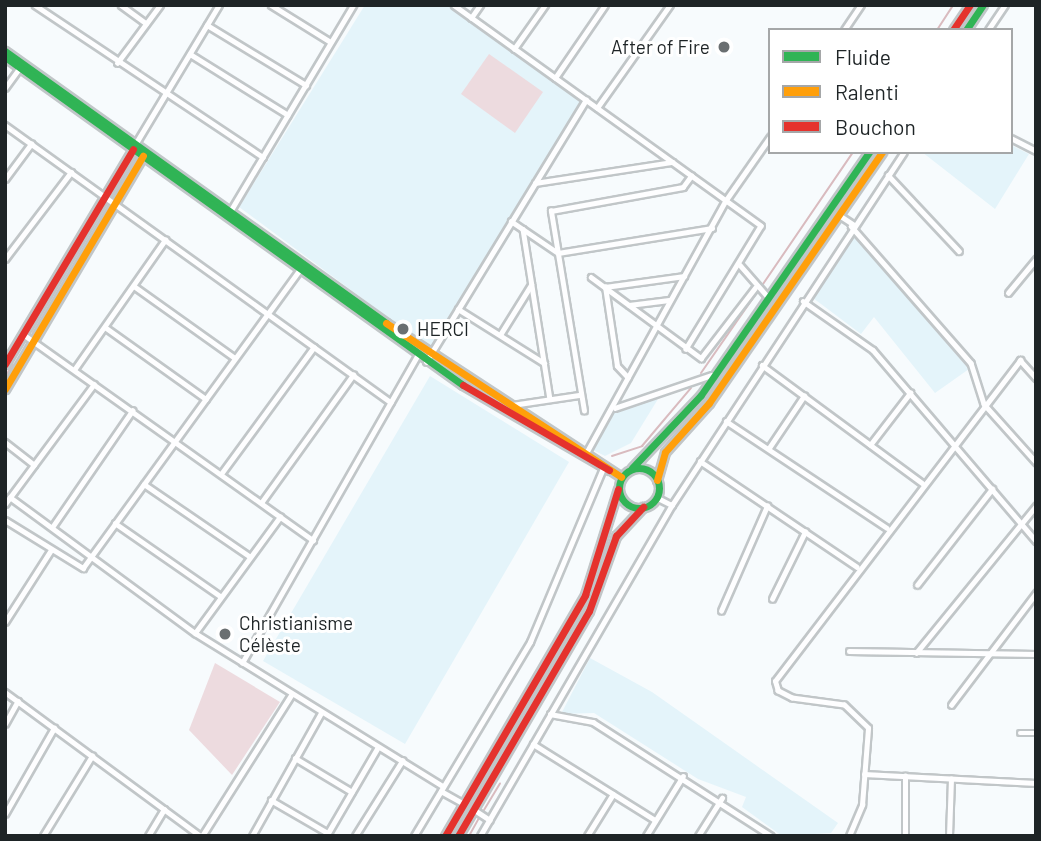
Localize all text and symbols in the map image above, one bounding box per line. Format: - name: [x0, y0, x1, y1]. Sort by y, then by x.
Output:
- legend: [768, 28, 1013, 154]
- place label: After of Fire: [611, 36, 710, 58]
- marker: After of Fire: [716, 39, 732, 55]
- text: Fluide: [835, 44, 891, 69]
- text: Ralenti: [835, 79, 899, 104]
- text: Bouchon: [835, 114, 916, 139]
- place label: HERCI: [417, 318, 469, 340]
- marker: HERCI: [395, 321, 411, 337]
- place label: Christianisme Célèste: [239, 612, 353, 656]
- marker: Christianisme Célèste: [217, 626, 233, 642]

